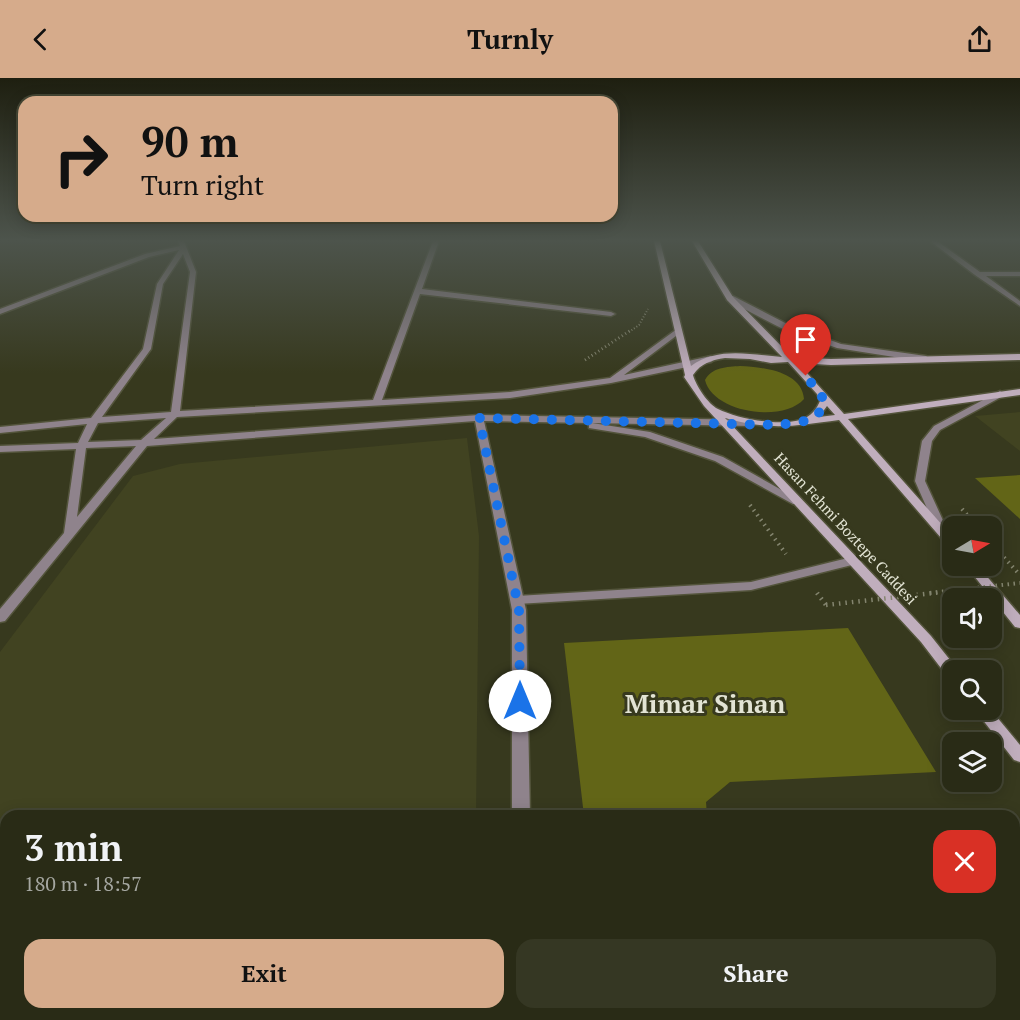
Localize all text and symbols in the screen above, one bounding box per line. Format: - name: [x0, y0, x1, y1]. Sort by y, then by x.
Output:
- text: Turnly: [467, 21, 553, 57]
- icon: back: [24, 23, 57, 56]
- icon: share: [963, 23, 996, 56]
- text: 90 m: [141, 113, 239, 169]
- icon: right: [42, 120, 120, 198]
- text: Turn right: [141, 167, 264, 203]
- pin: [780, 314, 831, 376]
- icon: arrive: [789, 323, 822, 356]
- street label: Hasan Fehmi Boztepe Caddesi: [770, 448, 922, 608]
- north arrow: [942, 516, 1002, 576]
- map controls: [942, 516, 1002, 792]
- button: sound: [942, 588, 1002, 648]
- button: search: [942, 660, 1002, 720]
- position arrow: [488, 669, 552, 733]
- district label: Mimar Sinan: [625, 686, 786, 720]
- button: layers: [942, 732, 1002, 792]
- text: 3 min: [24, 824, 122, 871]
- button: close: [933, 830, 996, 893]
- text: 180 m · 18:57: [24, 870, 142, 897]
- button: Exit: [24, 939, 504, 1008]
- button: Share: [516, 939, 996, 1008]

